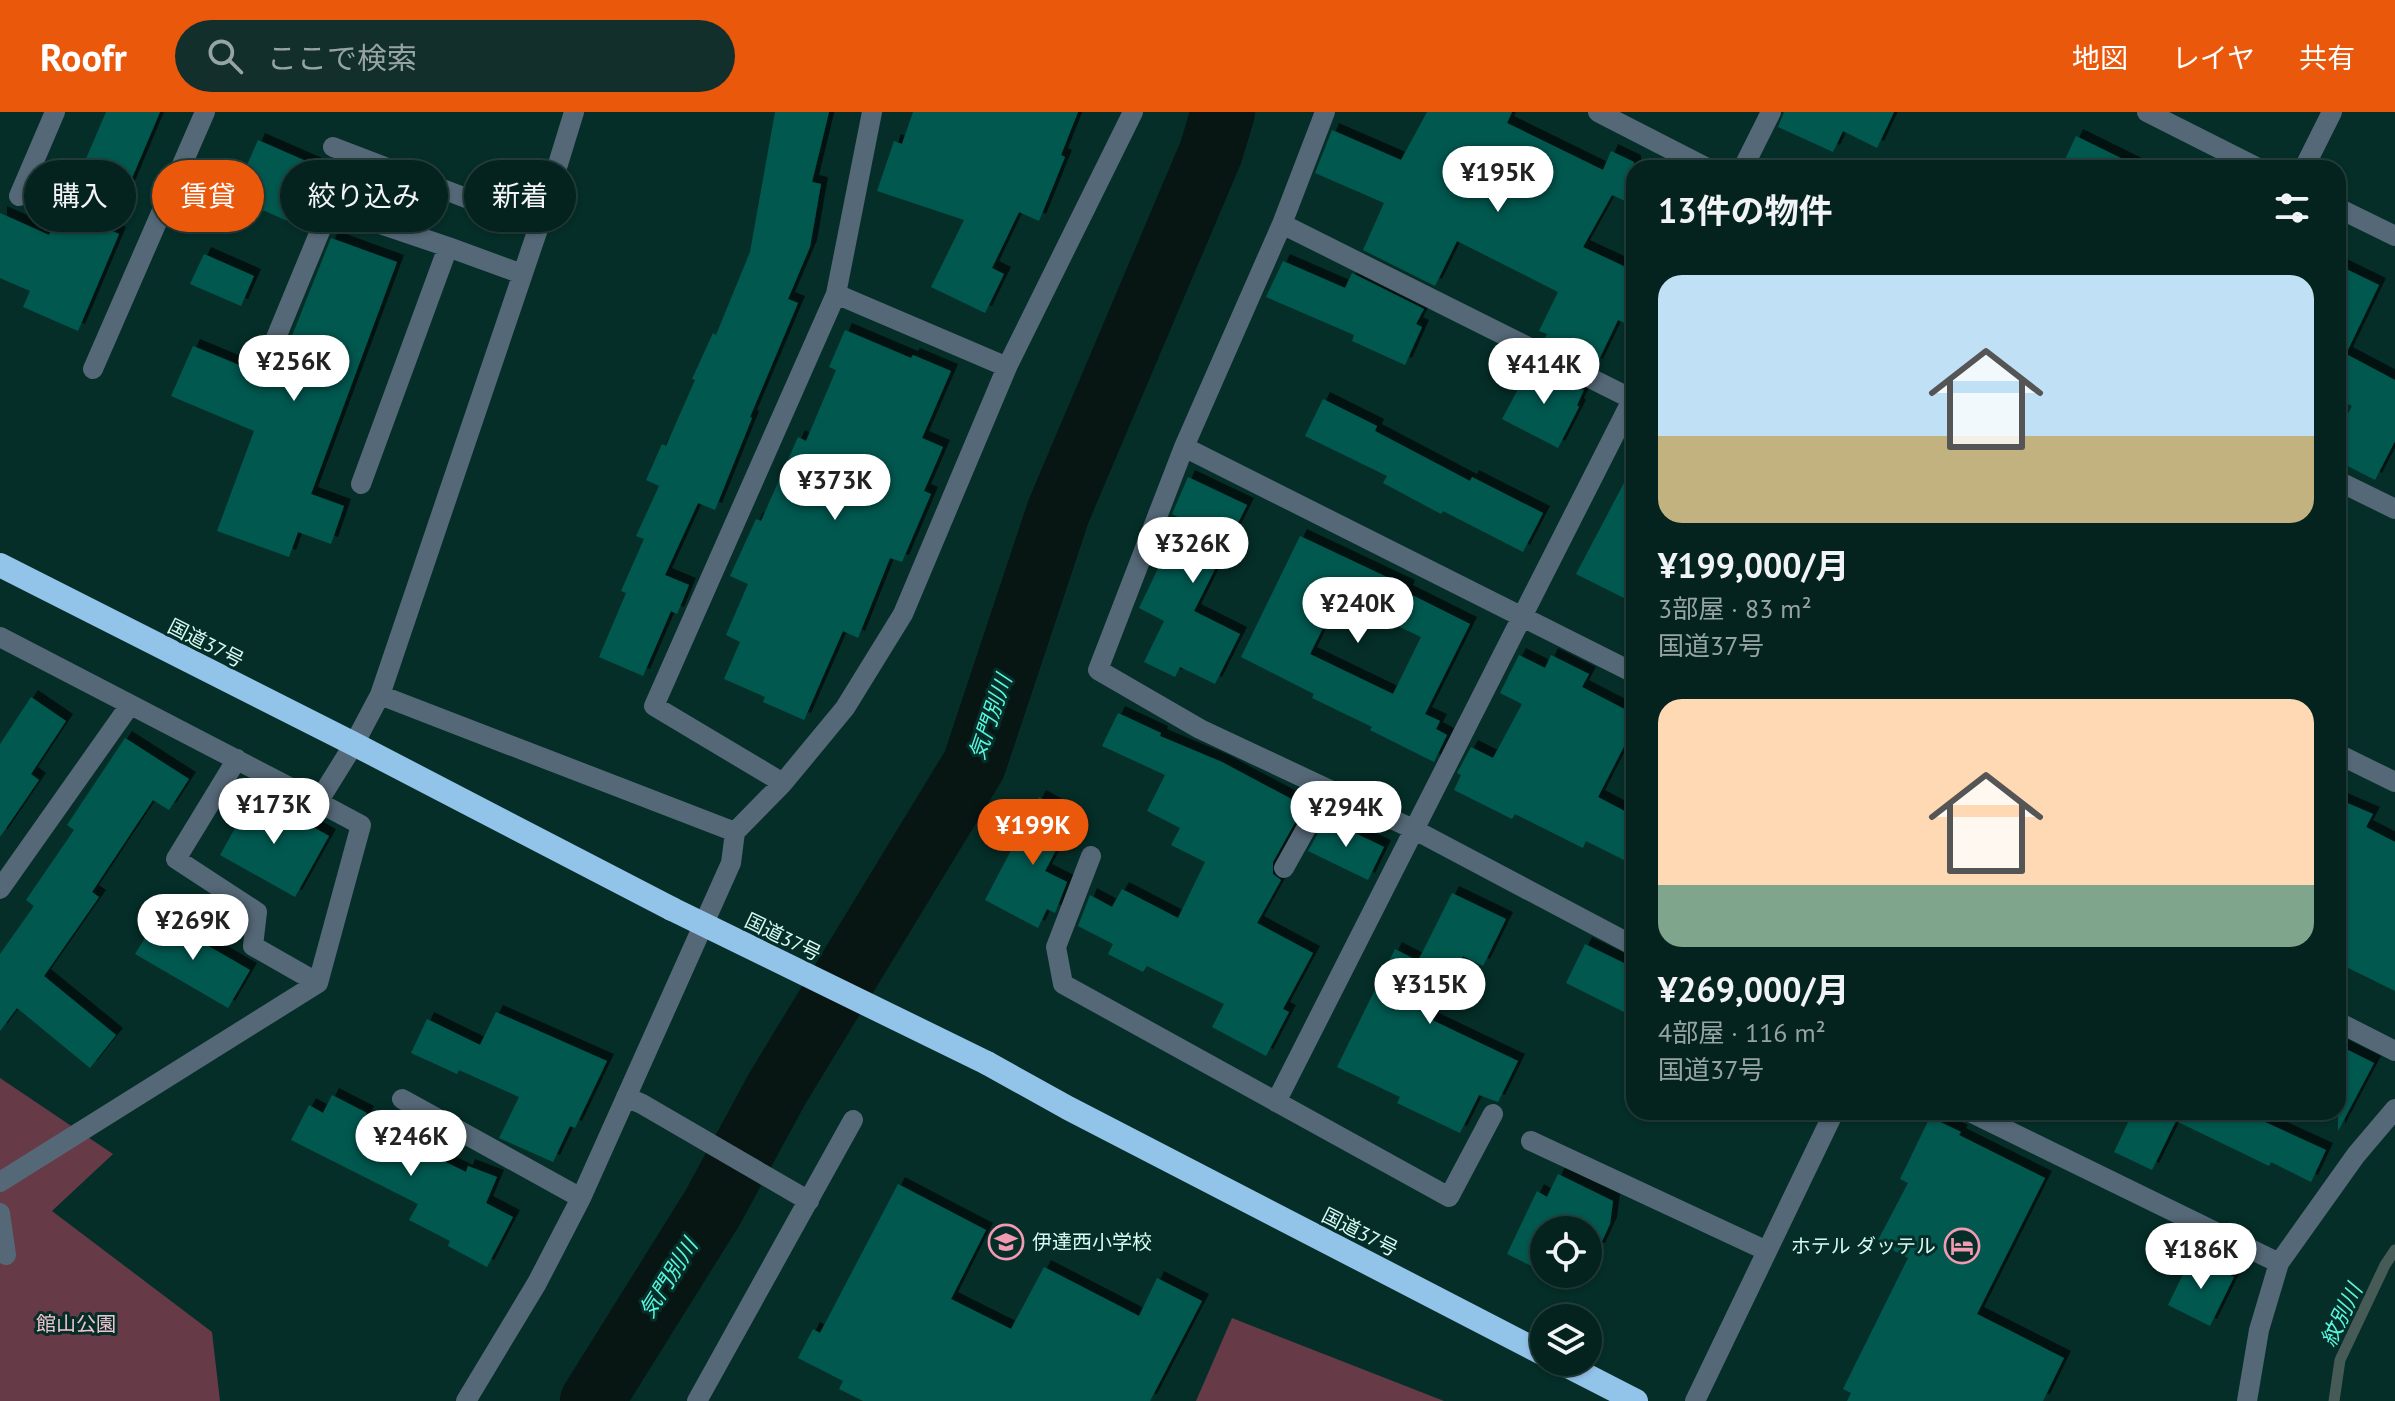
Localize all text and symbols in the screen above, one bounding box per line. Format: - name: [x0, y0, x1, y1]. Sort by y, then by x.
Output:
- search box: [175, 20, 735, 92]
- text: Roofr: [40, 32, 127, 81]
- icon: search: [203, 34, 247, 78]
- text: ここで検索: [267, 38, 417, 77]
- text: 地図: [2072, 39, 2128, 76]
- text: レイヤ: [2172, 39, 2255, 76]
- text: 共有: [2299, 39, 2355, 76]
- pin: ¥195K: [1442, 146, 1554, 214]
- text: ¥195K: [1460, 155, 1536, 188]
- chip: 購入: [24, 160, 136, 232]
- chip: 賃貸: [152, 160, 264, 232]
- chip: 絞り込み: [280, 160, 448, 232]
- chip: 新着: [464, 160, 576, 232]
- icon: filters: [2270, 186, 2314, 230]
- text: 13件の物件: [1658, 188, 1833, 232]
- icon: home: [1914, 327, 2058, 471]
- pin: ¥256K: [238, 335, 350, 403]
- pin: ¥414K: [1488, 338, 1600, 406]
- text: ¥256K: [256, 344, 332, 377]
- text: ¥414K: [1506, 347, 1582, 380]
- pin: ¥373K: [779, 454, 891, 522]
- text: ¥373K: [797, 463, 873, 496]
- pin: ¥326K: [1137, 517, 1249, 585]
- text: ¥326K: [1155, 526, 1231, 559]
- text: ¥199,000/月: [1658, 543, 1849, 587]
- pin: ¥240K: [1302, 577, 1414, 645]
- text: ¥240K: [1320, 586, 1396, 619]
- text: 3部屋 · 83 m²: [1658, 592, 1812, 625]
- street label: 国道37号: [164, 613, 248, 673]
- text: 国道37号: [1658, 629, 1764, 662]
- water label: 気門別川: [962, 669, 1018, 763]
- icon: home: [1914, 751, 2058, 895]
- pin: ¥173K: [218, 778, 330, 846]
- pin: ¥294K: [1290, 781, 1402, 849]
- text: ¥173K: [236, 787, 312, 820]
- text: ¥294K: [1308, 790, 1384, 823]
- pin: ¥199K: [977, 799, 1089, 867]
- text: ¥199K: [995, 808, 1071, 841]
- pin: ¥269K: [137, 894, 249, 962]
- text: ¥269K: [155, 903, 231, 936]
- street label: 国道37号: [741, 907, 825, 967]
- pin: ¥315K: [1374, 958, 1486, 1026]
- text: ¥315K: [1392, 967, 1468, 1000]
- text: ¥269,000/月: [1658, 967, 1849, 1011]
- text: 4部屋 · 116 m²: [1658, 1016, 1826, 1049]
- text: 国道37号: [1658, 1053, 1764, 1086]
- pin: ¥246K: [355, 1110, 467, 1178]
- text: ¥246K: [373, 1119, 449, 1152]
- street label: 国道37号: [1318, 1202, 1402, 1262]
- map controls: [1530, 1216, 1602, 1376]
- button: locate: [1530, 1216, 1602, 1288]
- school or university icon: 伊達西小学校: [987, 1223, 1025, 1261]
- pin: ¥186K: [2145, 1223, 2257, 1291]
- hotel icon: ホテル ダッテル: [1943, 1227, 1981, 1265]
- place label: 伊達西小学校: [1032, 1229, 1152, 1255]
- water label: 気門別川: [633, 1232, 704, 1323]
- text: ¥186K: [2163, 1232, 2239, 1265]
- place label: ホテル ダッテル: [1791, 1233, 1936, 1259]
- water label: 紋別川: [2314, 1277, 2369, 1351]
- button: layers: [1530, 1304, 1602, 1376]
- park label: 館山公園: [36, 1311, 116, 1337]

